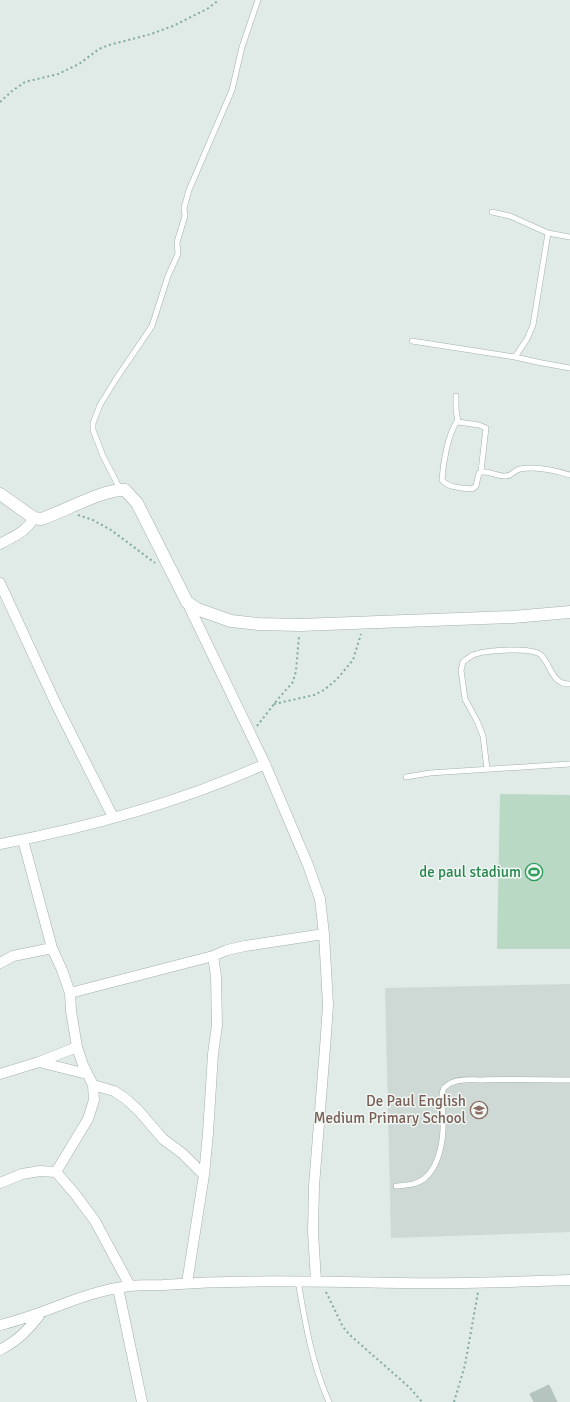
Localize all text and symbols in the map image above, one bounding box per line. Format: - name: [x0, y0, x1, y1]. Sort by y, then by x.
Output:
- sports icon: de paul stadium: [524, 862, 544, 882]
- place label: de paul stadium: [419, 863, 521, 881]
- place label: De Paul English Medium Primary School: [313, 1092, 466, 1127]
- school or university icon: De Paul English Medium Primary School: [469, 1100, 489, 1120]

